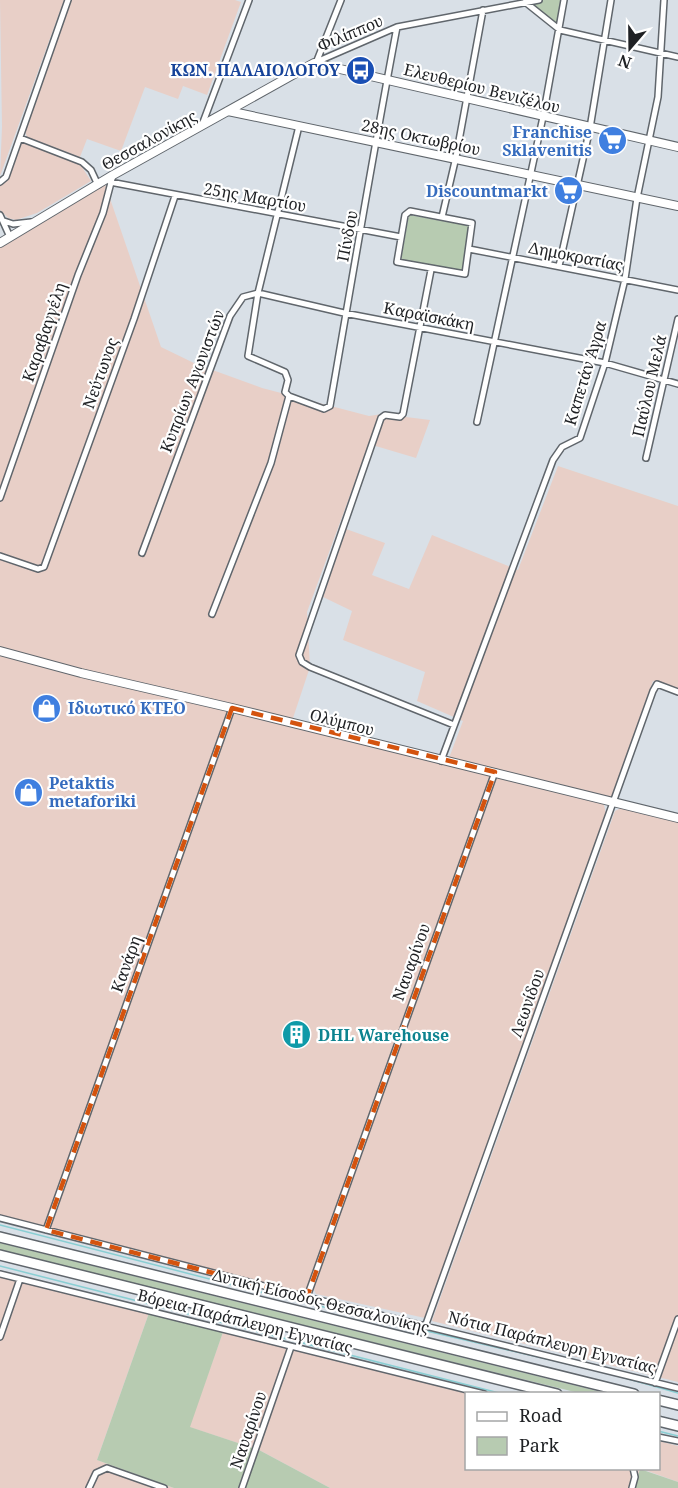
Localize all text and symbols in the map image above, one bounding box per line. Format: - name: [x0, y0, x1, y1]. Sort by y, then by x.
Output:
- street label: Φιλίππου: [314, 9, 386, 57]
- north arrow: [600, 18, 660, 78]
- text: N: [615, 49, 635, 75]
- bus stop icon: ΚΩΝ. ΠΑΛΑΙΟΛΟΓΟΥ: [345, 54, 377, 86]
- street label: Ελευθερίου Βενιζέλου: [402, 58, 562, 118]
- place label: ΚΩΝ. ΠΑΛΑΙΟΛΟΓΟΥ: [171, 59, 341, 81]
- street label: Θεσσαλονίκης: [97, 105, 201, 175]
- street label: 28ης Οκτωβρίου: [360, 114, 482, 160]
- place label: Franchise Sklavenitis: [502, 121, 592, 161]
- supermarket icon: Franchise Sklavenitis: [597, 125, 629, 157]
- supermarket icon: Discountmarkt: [553, 175, 585, 207]
- street label: 25ης Μαρτίου: [202, 177, 308, 217]
- place label: Discountmarkt: [426, 180, 549, 202]
- street label: Πίνδου: [331, 208, 363, 264]
- street label: Δημοκρατίας: [527, 236, 625, 276]
- street label: Καραβαγγέλη: [17, 279, 71, 385]
- street label: Καραϊσκάκη: [382, 296, 476, 336]
- street label: Κυπρίων Αγωνιστών: [155, 306, 229, 456]
- street label: Καπετάν Άγρα: [559, 318, 611, 428]
- street label: Παύλου Μελά: [627, 333, 671, 439]
- street label: Νεύτωνος: [77, 334, 123, 412]
- shop icon: Ιδιωτικό ΚΤΕΟ: [31, 692, 63, 724]
- place label: Ιδιωτικό ΚΤΕΟ: [68, 697, 186, 719]
- street label: Ολύμπου: [307, 703, 377, 741]
- place label: Petaktis metaforiki: [49, 772, 137, 812]
- shop icon: Petaktis metaforiki: [12, 776, 44, 808]
- street label: Ναυαρίνου: [387, 920, 435, 1004]
- street label: Κανάρη: [106, 933, 146, 995]
- street label: Λεωνίδου: [505, 966, 549, 1040]
- building icon: DHL Warehouse: [281, 1019, 313, 1051]
- place label: DHL Warehouse: [318, 1024, 449, 1046]
- street label: Δυτική Είσοδος Θεσσαλονίκης: [210, 1263, 432, 1339]
- street label: Βόρεια Παράπλευρη Εγνατίας: [135, 1284, 355, 1358]
- street label: Νότια Παράπλευρη Εγνατίας: [446, 1306, 659, 1379]
- street label: Ναυαρίνου: [224, 1388, 272, 1472]
- legend: [465, 1392, 660, 1470]
- text: Road: [519, 1403, 562, 1427]
- text: Park: [519, 1433, 559, 1457]

